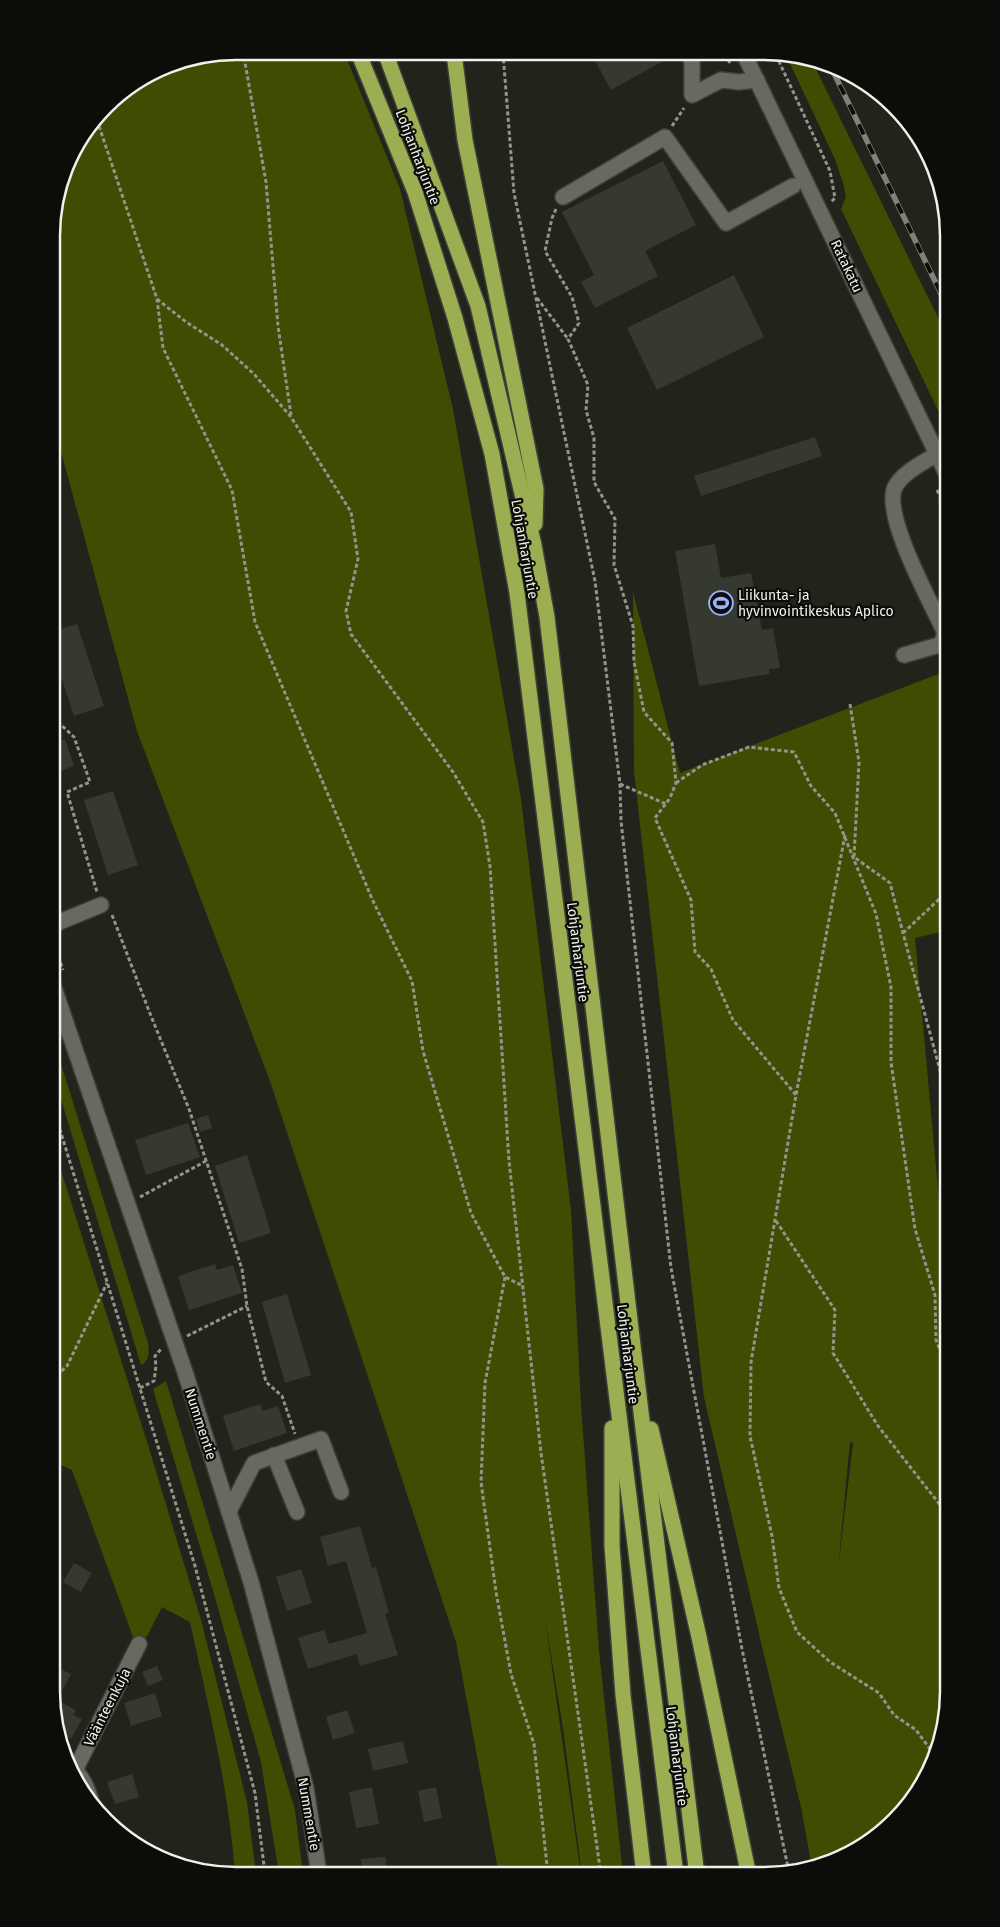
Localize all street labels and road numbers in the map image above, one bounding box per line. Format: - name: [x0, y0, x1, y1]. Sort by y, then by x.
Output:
- street label: Lohjanharjuntie: [392, 107, 444, 207]
- street label: Ratakatu: [827, 237, 866, 295]
- street label: Lohjanharjuntie: [507, 498, 542, 600]
- street label: Lohjanharjuntie: [563, 901, 592, 1003]
- street label: Lohjanharjuntie: [613, 1303, 642, 1405]
- street label: Nummentie: [181, 1386, 220, 1462]
- street label: Väänteenkuja: [80, 1665, 134, 1749]
- street label: Lohjanharjuntie: [662, 1705, 691, 1807]
- street label: Nummentie: [294, 1776, 323, 1852]

